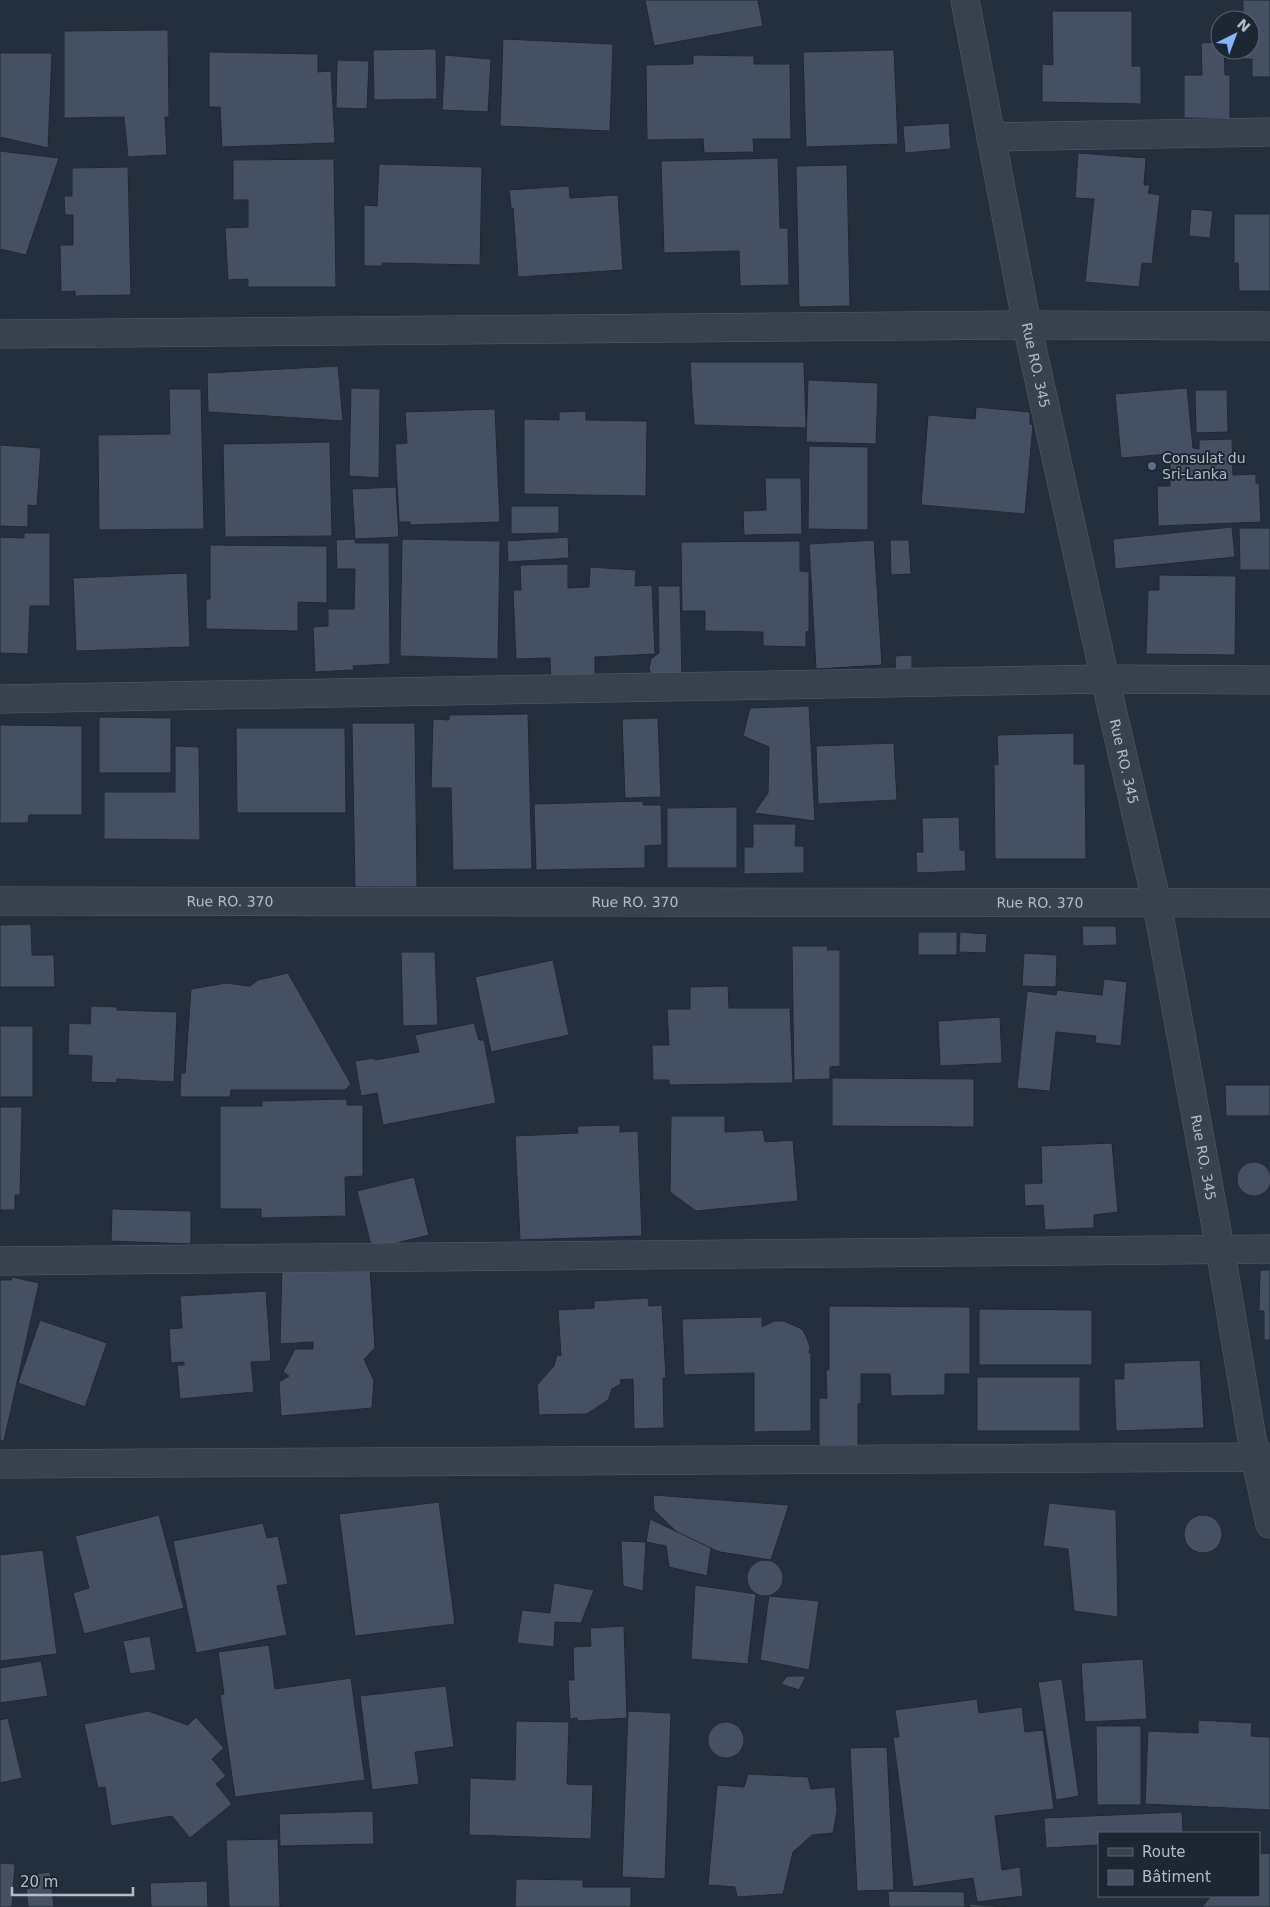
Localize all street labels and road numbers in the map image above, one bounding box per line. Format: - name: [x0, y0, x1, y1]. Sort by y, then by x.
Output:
- street label: Rue RO. 345: [1019, 321, 1053, 409]
- street label: Rue RO. 345: [1106, 717, 1142, 806]
- street label: Rue RO. 370: [187, 893, 273, 909]
- street label: Rue RO. 370: [592, 894, 678, 910]
- street label: Rue RO. 370: [997, 895, 1083, 911]
- street label: Rue RO. 345: [1188, 1113, 1219, 1202]

